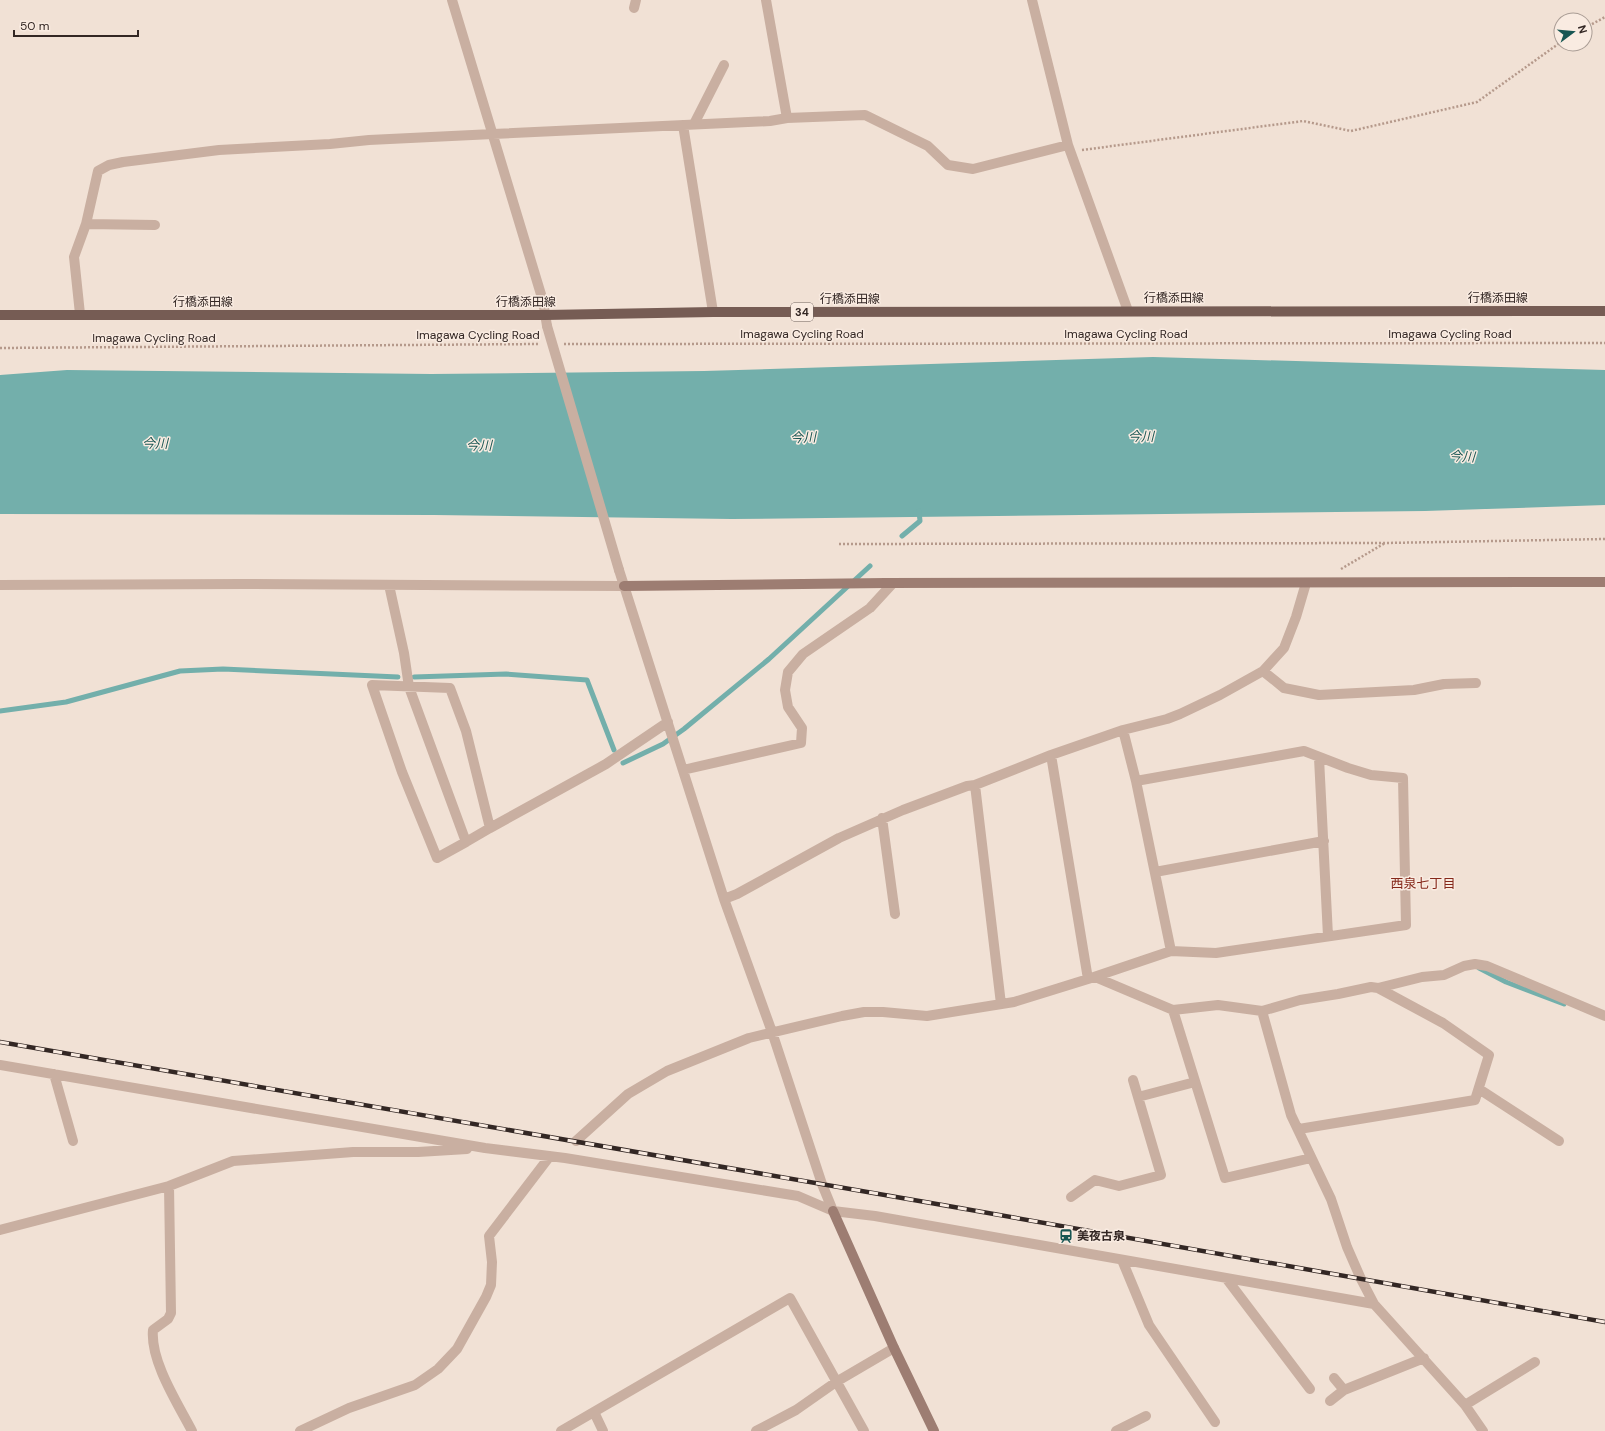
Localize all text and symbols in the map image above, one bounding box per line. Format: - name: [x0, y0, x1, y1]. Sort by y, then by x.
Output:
- scale bar: [14, 12, 138, 38]
- north arrow: [1553, 12, 1593, 52]
- text: 50 m: [20, 18, 49, 34]
- text: N: [1575, 23, 1590, 35]
- street label: 行橋添田線: [1144, 290, 1204, 306]
- street label: 行橋添田線: [1468, 290, 1528, 306]
- street label: 行橋添田線: [820, 291, 880, 307]
- street label: 行橋添田線: [173, 294, 233, 310]
- street label: 行橋添田線: [496, 294, 556, 310]
- road number: 34: [791, 303, 813, 321]
- street label: Imagawa Cycling Road: [740, 326, 864, 342]
- street label: Imagawa Cycling Road: [1064, 326, 1188, 342]
- street label: Imagawa Cycling Road: [1388, 326, 1512, 342]
- street label: Imagawa Cycling Road: [416, 327, 540, 343]
- street label: Imagawa Cycling Road: [92, 330, 216, 346]
- water label: 今川: [790, 428, 818, 446]
- water label: 今川: [1128, 428, 1156, 445]
- water label: 今川: [142, 435, 170, 452]
- water label: 今川: [466, 437, 494, 454]
- water label: 今川: [1449, 447, 1477, 466]
- district label: 西泉七丁目: [1390, 875, 1456, 892]
- station icon: 美夜古泉: [1058, 1228, 1074, 1244]
- place label: 美夜古泉: [1077, 1228, 1125, 1244]

